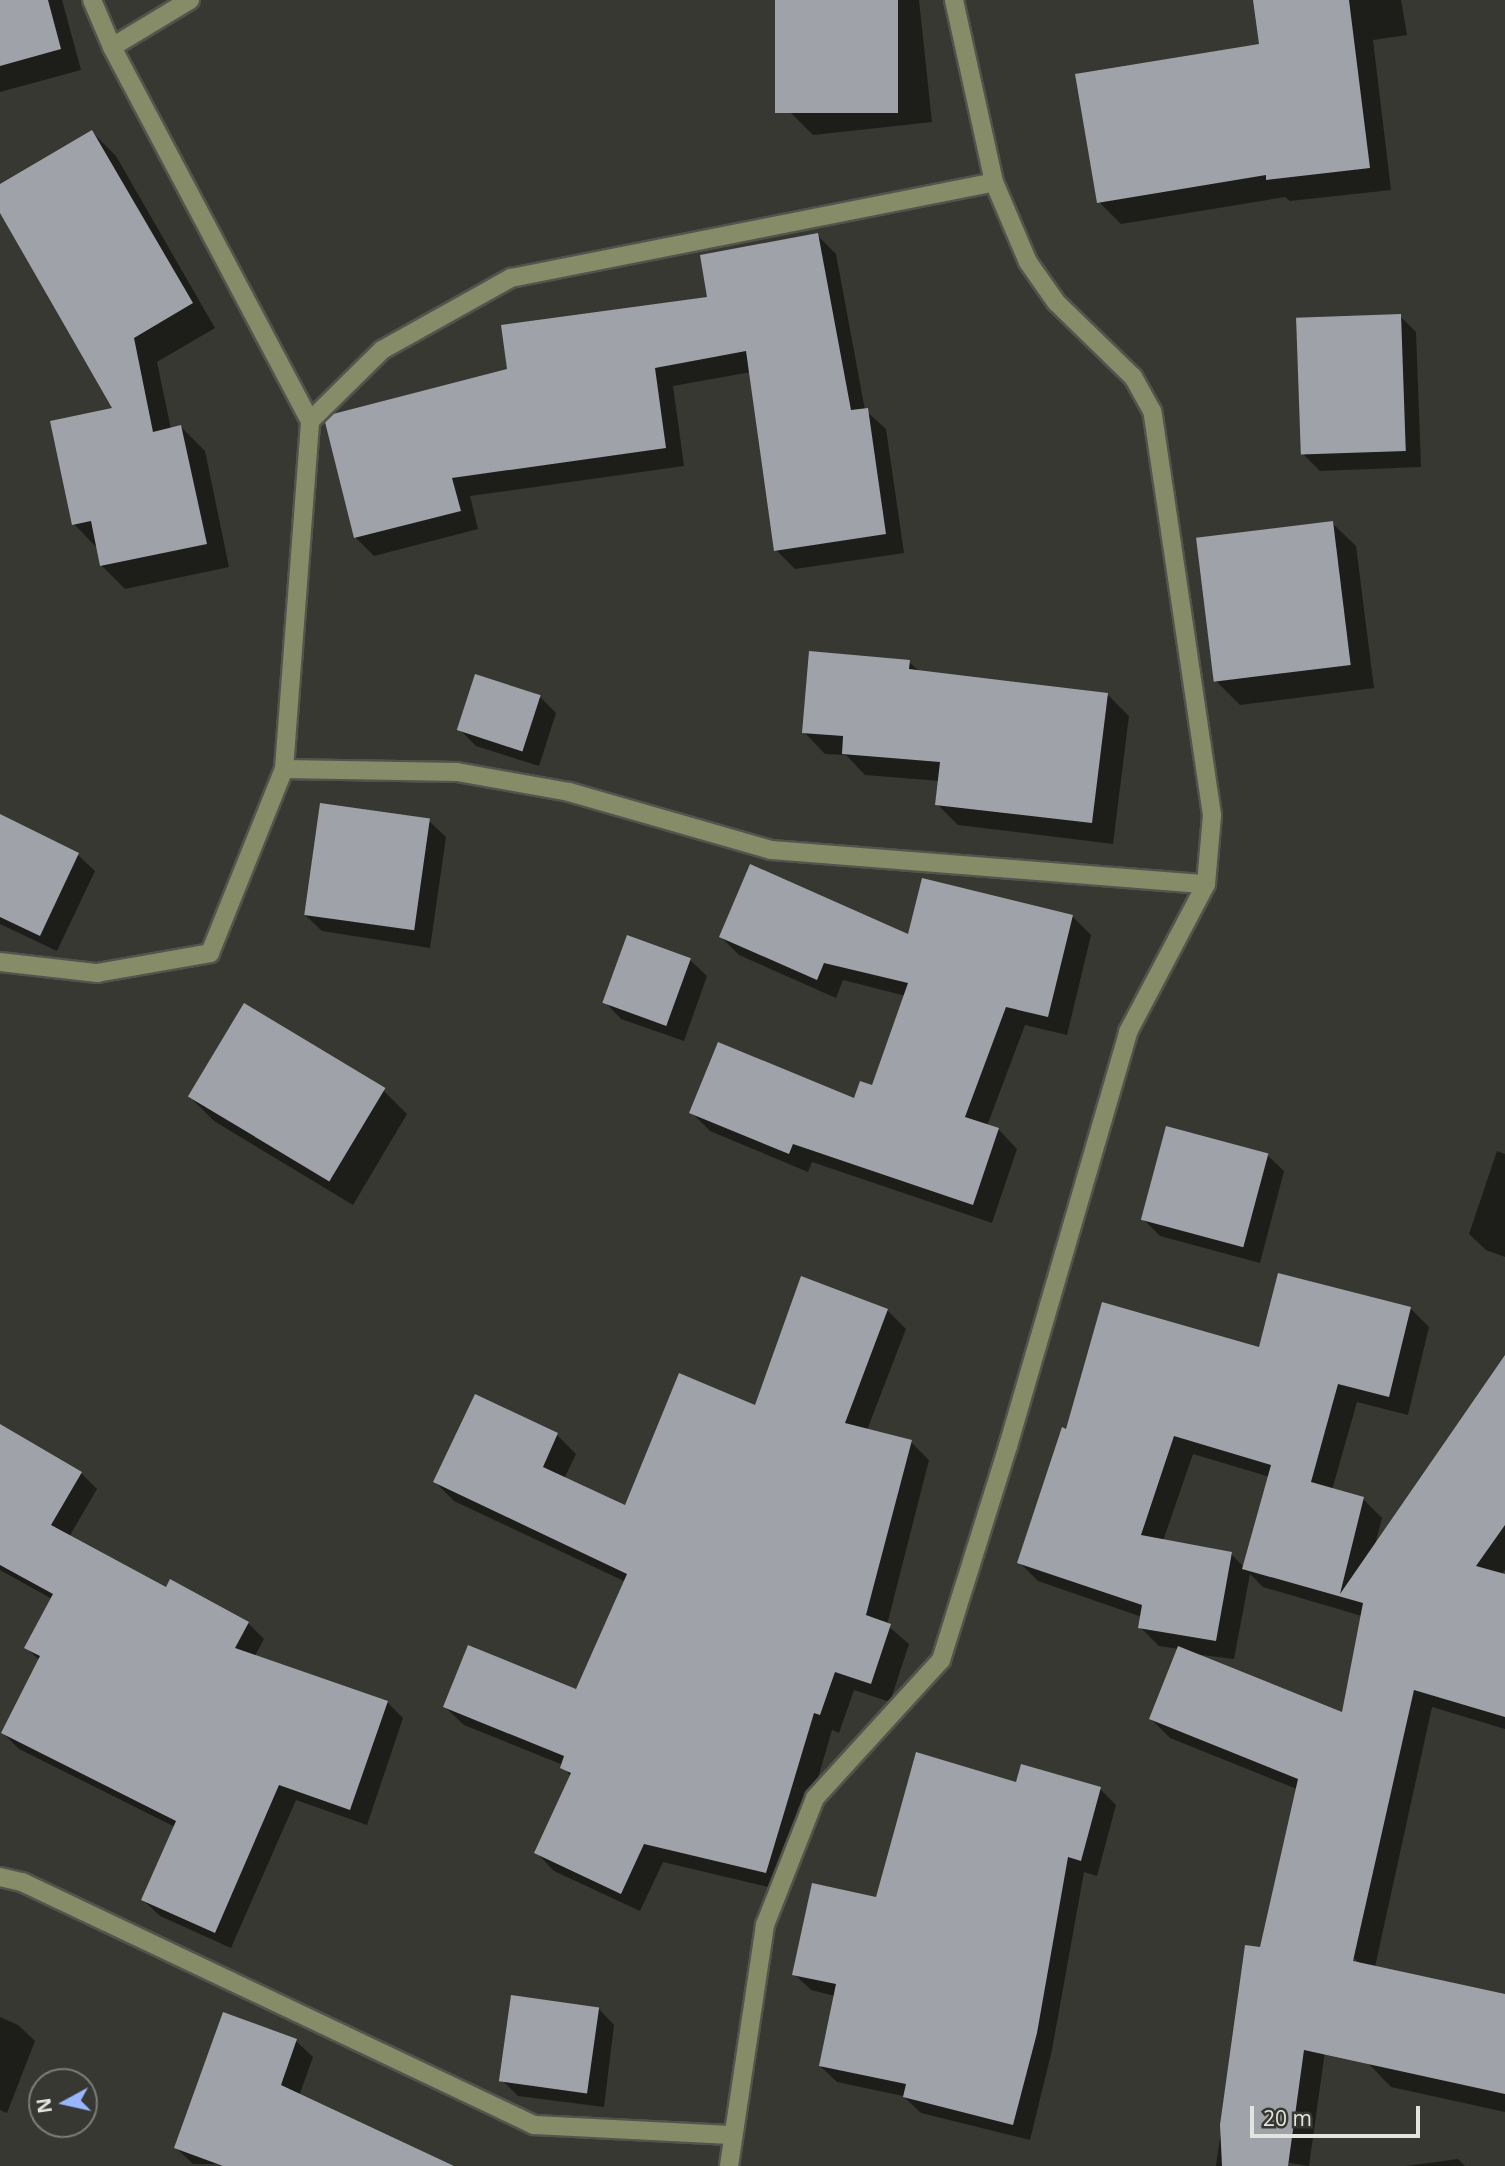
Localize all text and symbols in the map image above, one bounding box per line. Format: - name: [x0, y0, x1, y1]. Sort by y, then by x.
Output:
- north arrow: [28, 2068, 98, 2138]
- scale bar: [1253, 2092, 1423, 2136]
- text: N: [30, 2096, 58, 2115]
- text: 20 m: [1263, 2104, 1312, 2132]

